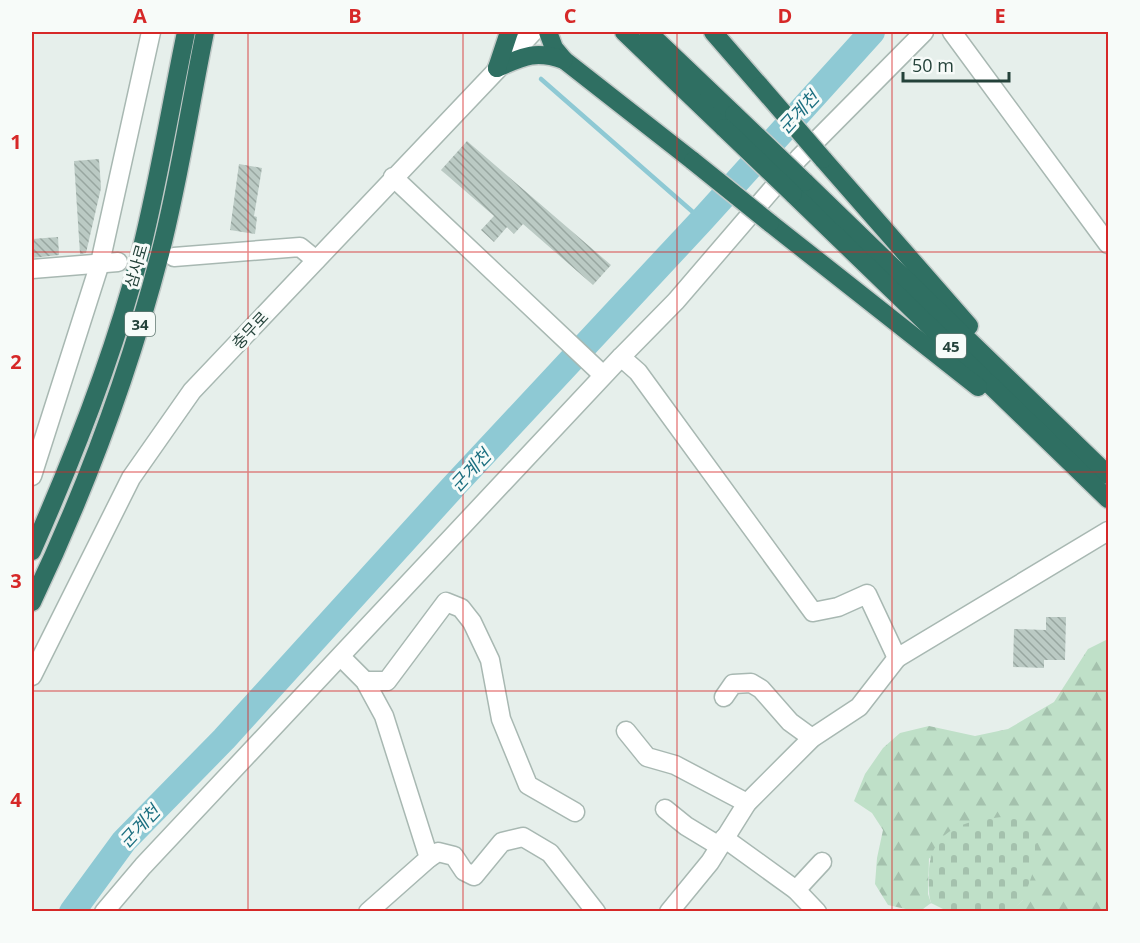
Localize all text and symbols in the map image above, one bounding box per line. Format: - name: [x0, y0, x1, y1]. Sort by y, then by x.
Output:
- text: A: [133, 2, 147, 29]
- text: B: [348, 2, 362, 29]
- text: C: [564, 2, 577, 29]
- text: D: [778, 2, 792, 29]
- text: E: [994, 2, 1006, 29]
- scale bar: [903, 45, 1010, 83]
- text: 50 m: [912, 53, 954, 77]
- water label: 군계천: [772, 84, 825, 138]
- text: 1: [10, 128, 22, 155]
- street label: 삼사로: [119, 241, 153, 290]
- street label: 충무로: [227, 306, 273, 354]
- road number: 34: [125, 312, 155, 336]
- road number: 45: [936, 334, 966, 358]
- text: 2: [10, 348, 22, 375]
- water label: 군계천: [444, 442, 497, 496]
- text: 3: [10, 567, 22, 594]
- text: 4: [10, 786, 22, 813]
- water label: 군계천: [113, 798, 166, 852]

